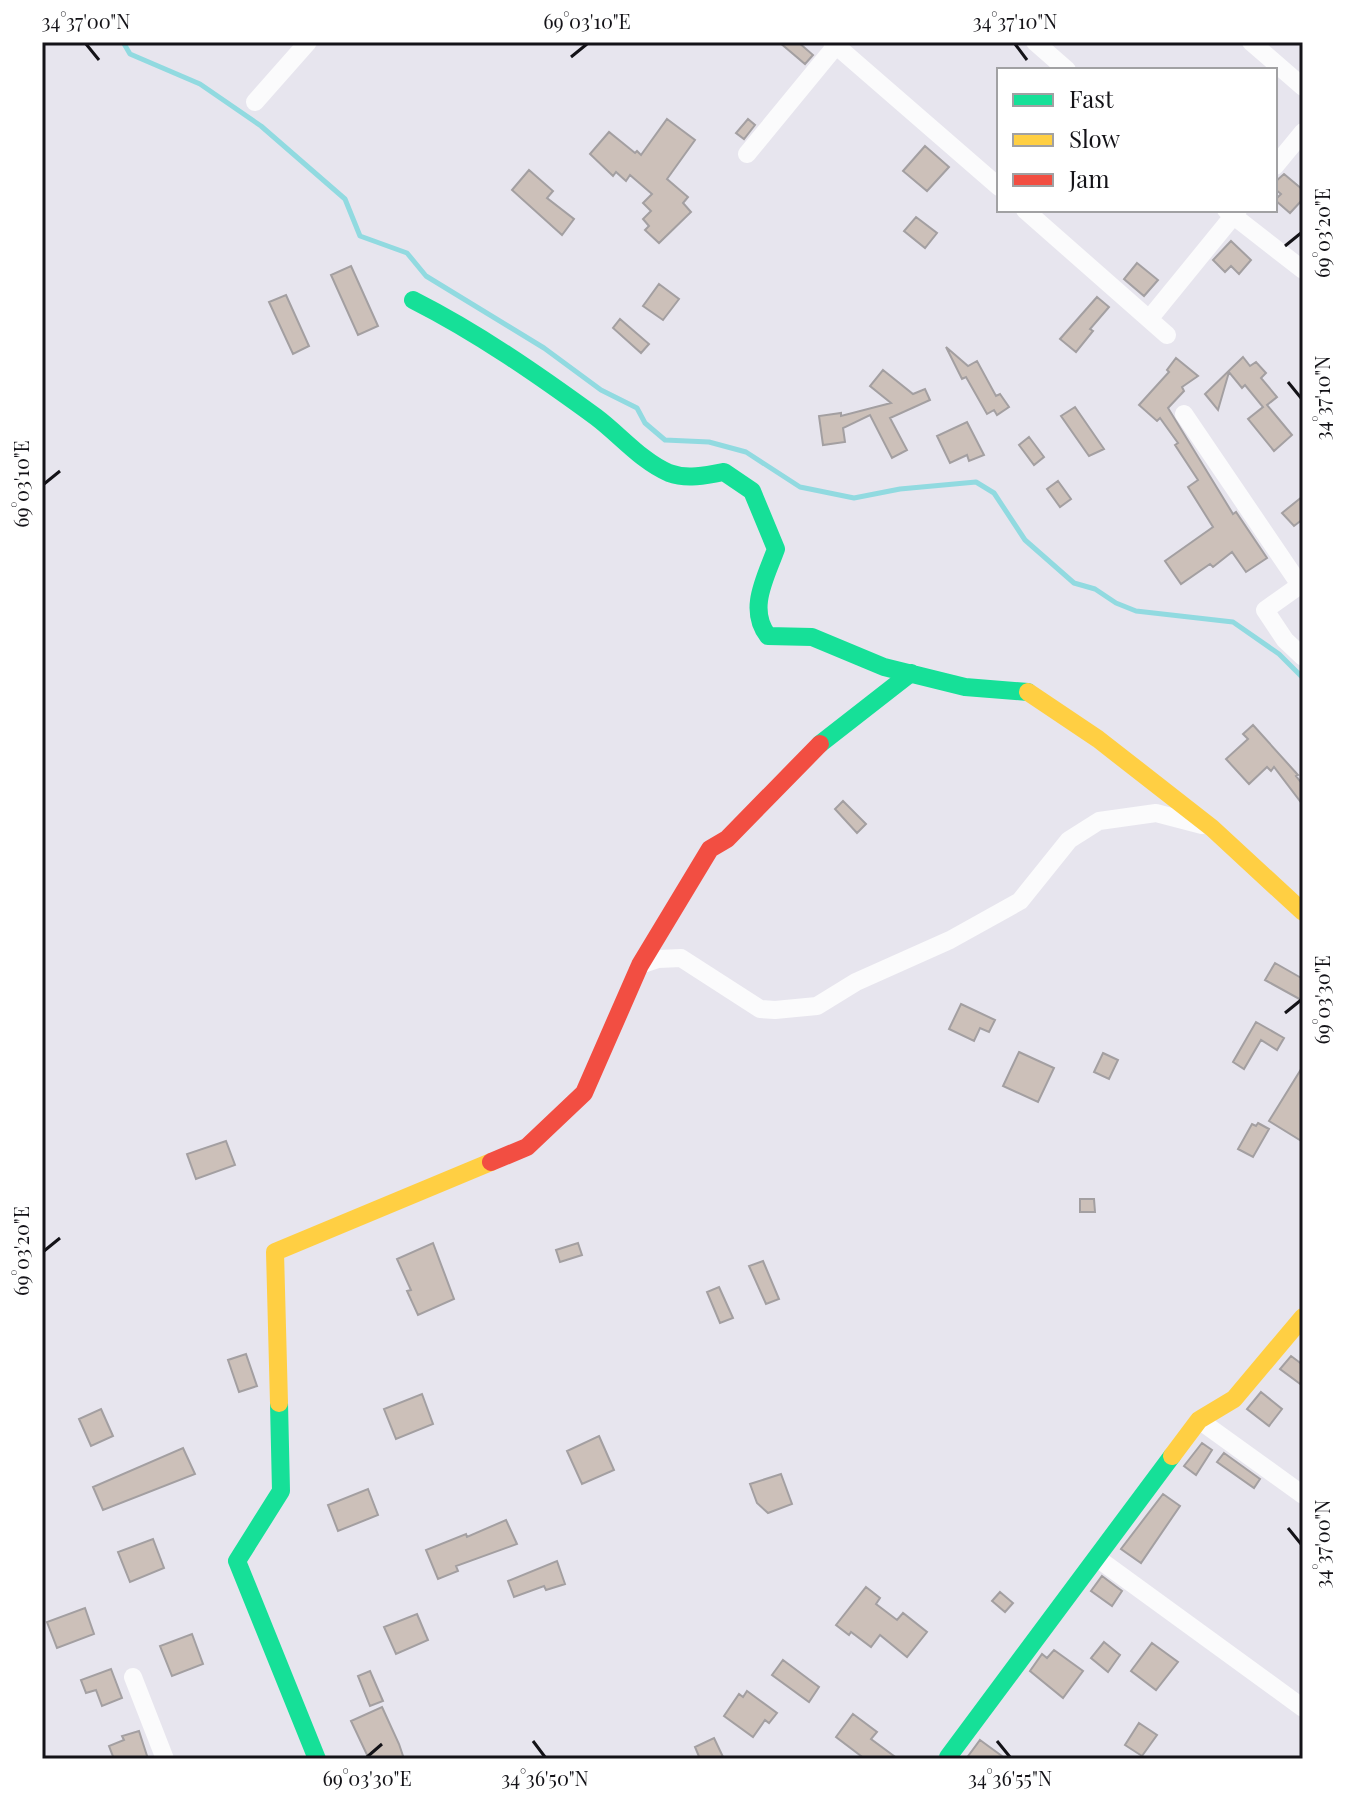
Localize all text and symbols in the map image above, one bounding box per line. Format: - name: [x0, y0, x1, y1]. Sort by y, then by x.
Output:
- text: 34°37'00"N: [42, 7, 130, 34]
- text: 69°03'10"E: [543, 7, 631, 34]
- text: 34°37'10"N: [973, 7, 1057, 34]
- legend: [997, 68, 1277, 212]
- text: Fast: [1069, 82, 1114, 114]
- text: Slow: [1069, 122, 1121, 154]
- text: Jam: [1068, 162, 1110, 194]
- text: 69°03'20"E: [1308, 188, 1335, 278]
- text: 34°37'10"N: [1308, 356, 1335, 440]
- text: 69°03'10"E: [7, 440, 34, 528]
- text: 69°03'30"E: [1308, 955, 1335, 1045]
- text: 69°03'20"E: [7, 1206, 34, 1296]
- text: 34°37'00"N: [1308, 1500, 1335, 1588]
- text: 69°03'30"E: [322, 1764, 412, 1791]
- text: 34°36'50"N: [501, 1764, 589, 1791]
- text: 34°36'55"N: [968, 1764, 1052, 1791]

